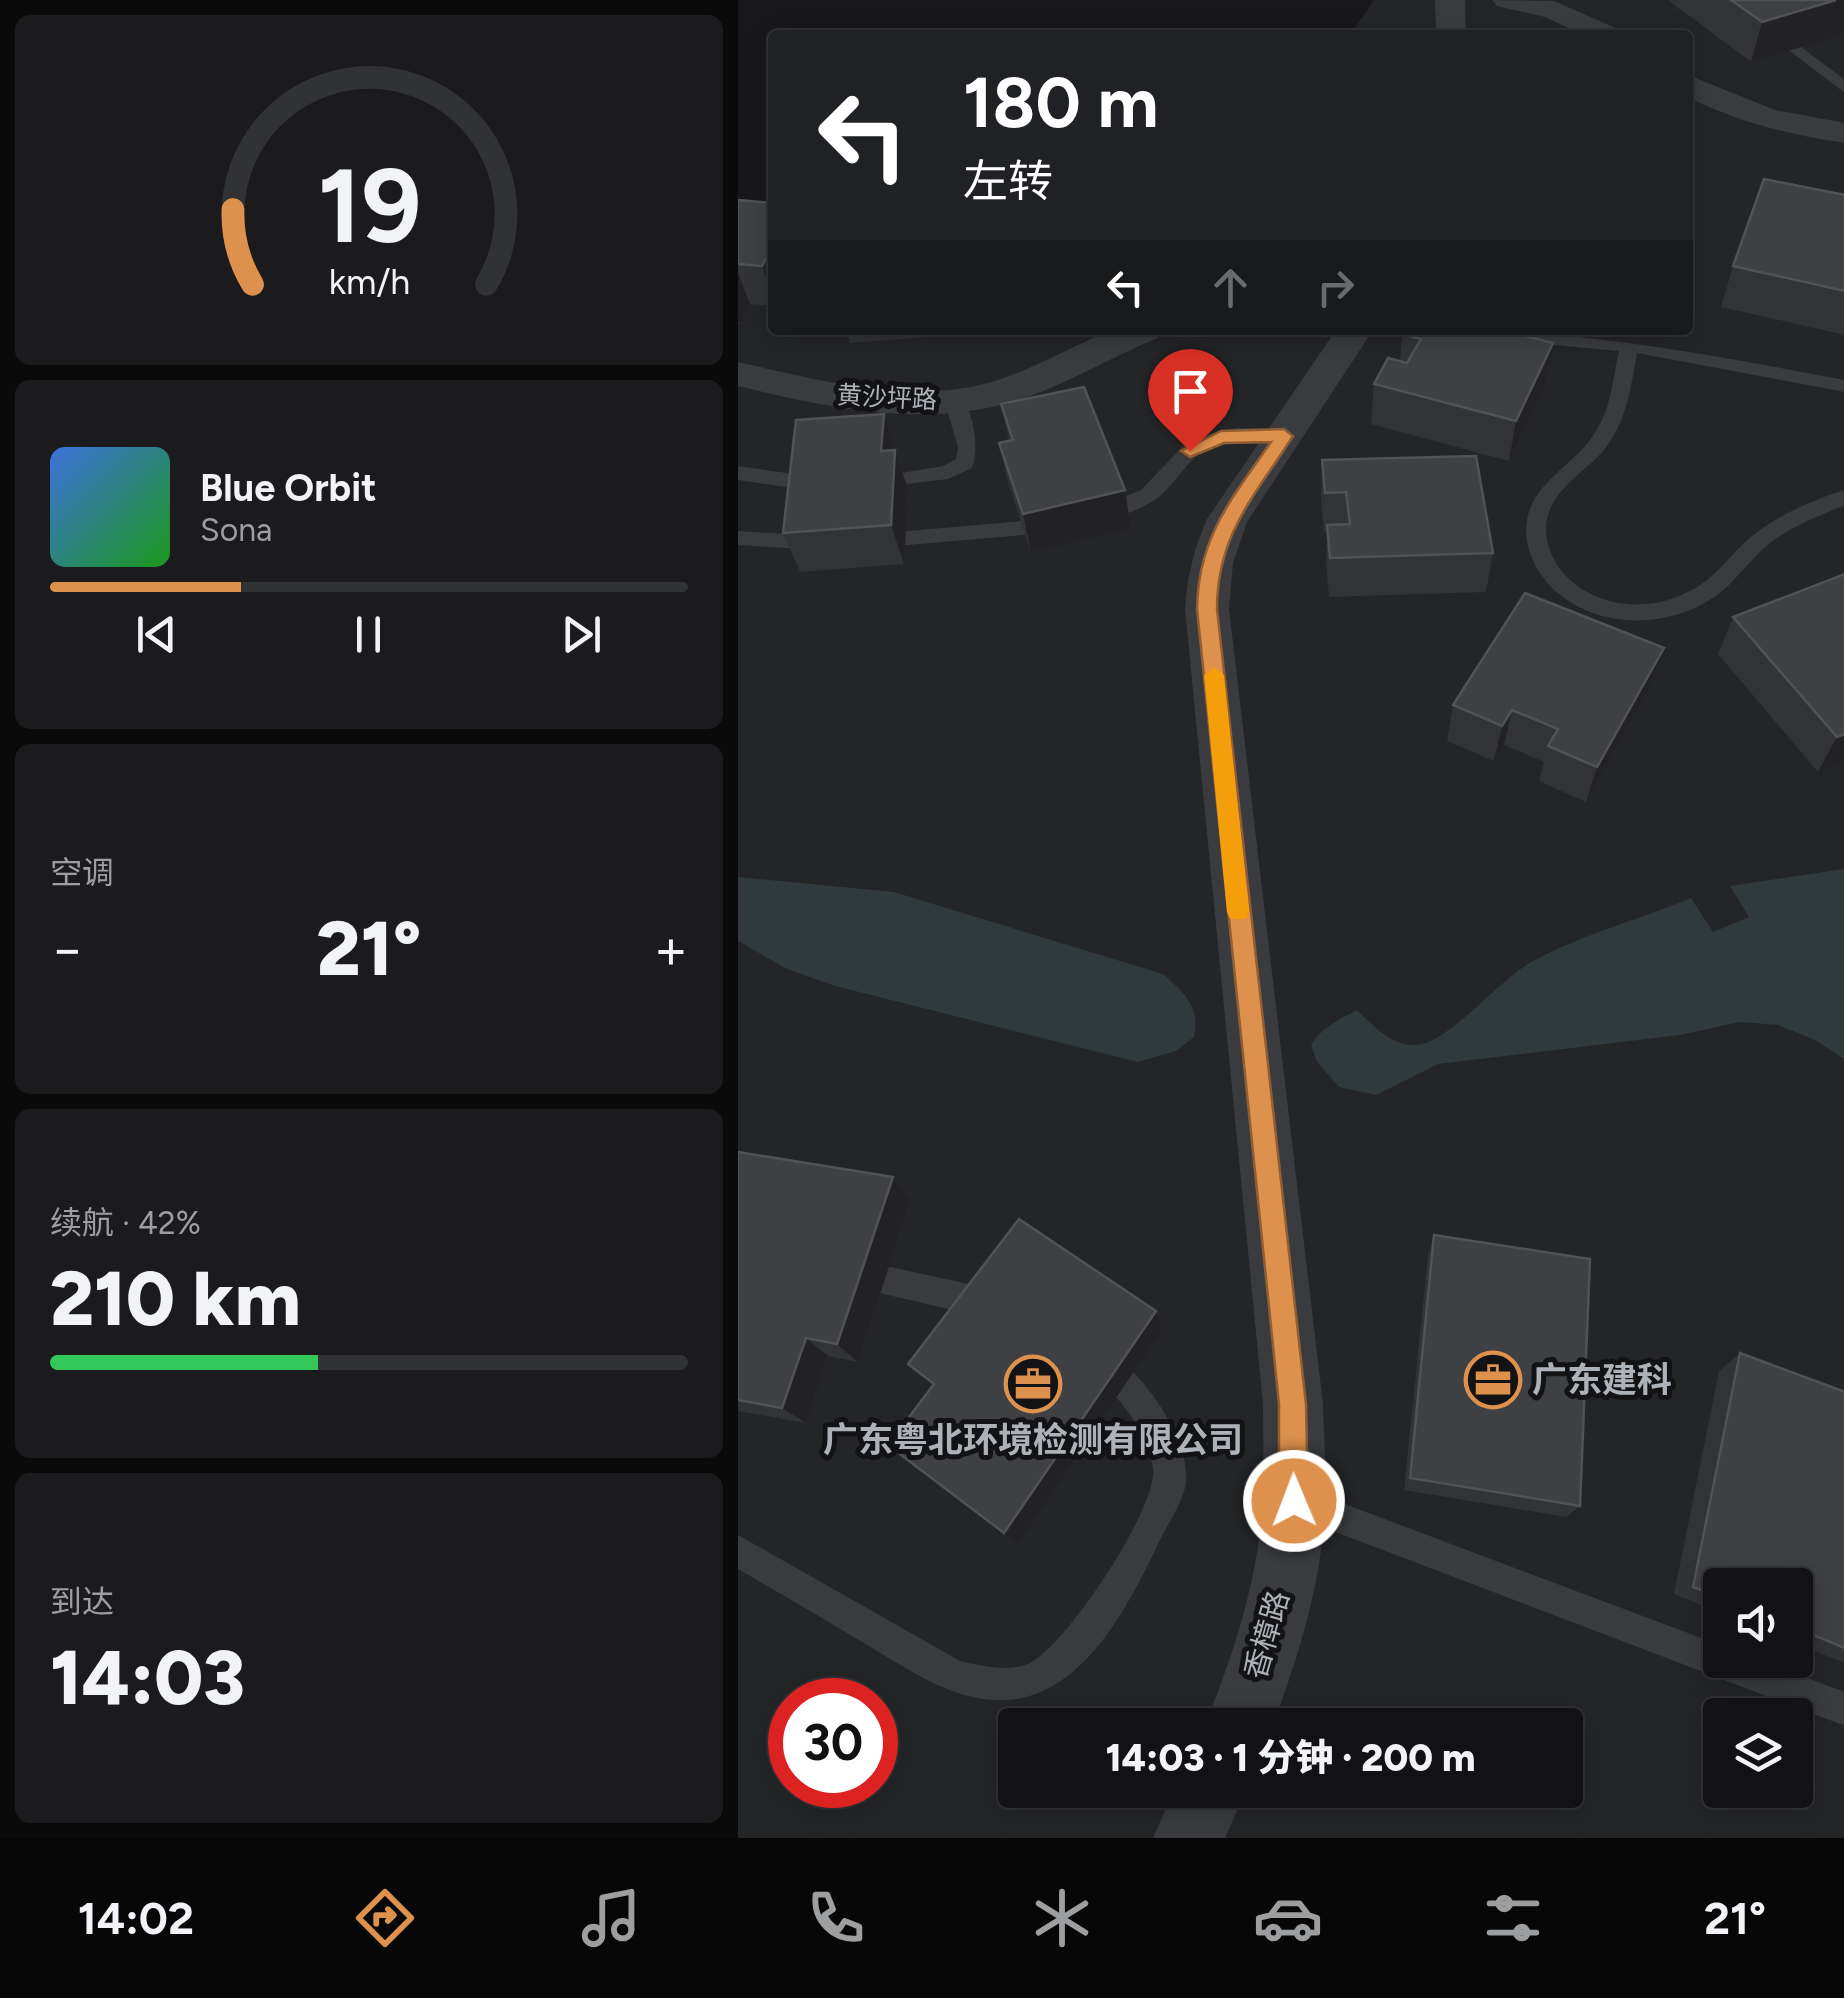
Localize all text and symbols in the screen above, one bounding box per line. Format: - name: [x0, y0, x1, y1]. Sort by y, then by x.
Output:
- text: 180 m: [963, 60, 1158, 145]
- icon: left: [798, 70, 928, 200]
- text: 19: [317, 143, 421, 268]
- text: 左转: [963, 154, 1053, 208]
- text: km/h: [328, 260, 410, 303]
- icon: left: [1098, 260, 1153, 315]
- icon: ahead: [1203, 260, 1258, 315]
- icon: right: [1308, 260, 1363, 315]
- pin: [1148, 349, 1233, 452]
- icon: arrive: [1163, 364, 1218, 419]
- street label: 黄沙坪路: [836, 379, 938, 415]
- text: Blue Orbit: [200, 465, 376, 511]
- text: Sona: [200, 511, 272, 549]
- icon: previous: [129, 607, 184, 662]
- icon: pause: [341, 607, 396, 662]
- icon: next: [554, 607, 609, 662]
- text: 空调: [50, 854, 114, 892]
- text: 21°: [317, 904, 421, 994]
- text: −: [50, 916, 84, 982]
- text: +: [654, 916, 688, 982]
- text: 续航 · 42%: [50, 1204, 201, 1242]
- text: 210 km: [50, 1254, 301, 1344]
- office icon: 广东建科: [1463, 1350, 1523, 1410]
- office icon: 广东粤北环境检测有限公司: [1003, 1354, 1063, 1414]
- place label: 广东建科: [1532, 1359, 1672, 1401]
- place label: 广东粤北环境检测有限公司: [823, 1419, 1243, 1461]
- position arrow: [1242, 1449, 1346, 1553]
- map controls: [1703, 1568, 1813, 1808]
- button: sound: [1703, 1568, 1813, 1678]
- text: 到达: [50, 1583, 114, 1621]
- street label: 香樟路: [1236, 1587, 1297, 1683]
- text: 14:03: [50, 1633, 245, 1723]
- speed limit sign: 30: [768, 1678, 898, 1808]
- button: layers: [1703, 1698, 1813, 1808]
- text: 14:03 · 1 分钟 · 200 m: [1106, 1735, 1475, 1781]
- icon: directions: [350, 1883, 420, 1953]
- icon: music: [576, 1883, 646, 1953]
- icon: phone: [801, 1883, 871, 1953]
- icon: climate: [1027, 1883, 1097, 1953]
- icon: car: [1253, 1883, 1323, 1953]
- icon: filters: [1478, 1883, 1548, 1953]
- text: 14:02: [78, 1891, 194, 1945]
- text: 21°: [1704, 1891, 1766, 1945]

